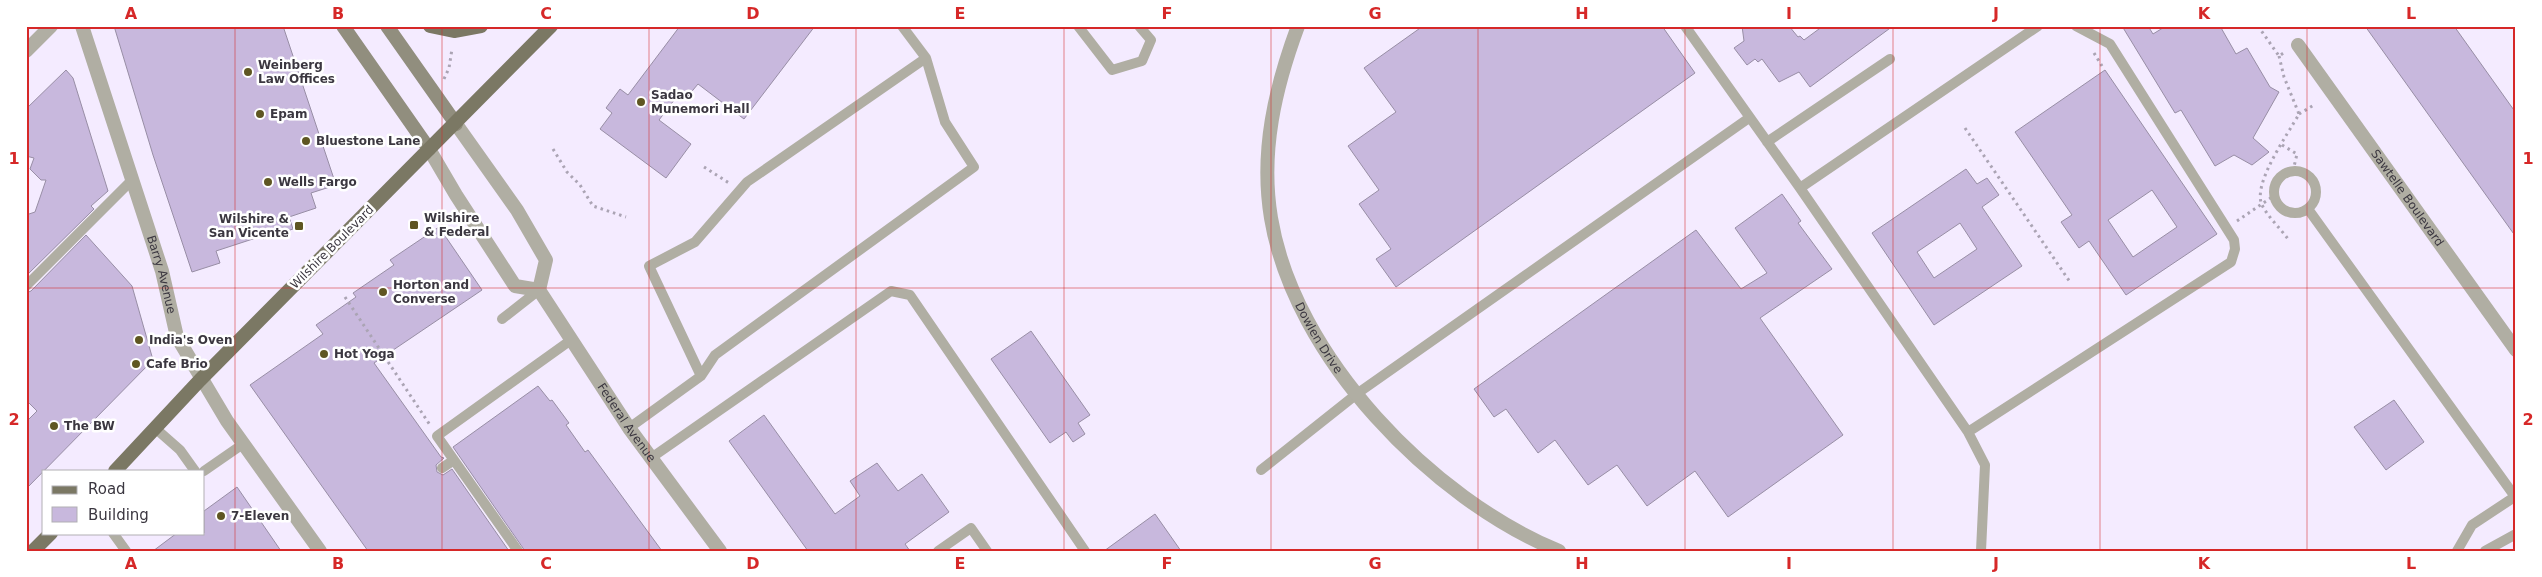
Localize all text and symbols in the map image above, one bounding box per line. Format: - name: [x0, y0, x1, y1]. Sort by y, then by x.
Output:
- text: A: [125, 4, 138, 23]
- text: B: [332, 4, 344, 23]
- text: C: [540, 4, 552, 23]
- text: D: [746, 4, 760, 23]
- text: E: [955, 4, 965, 23]
- text: F: [1162, 4, 1172, 23]
- text: G: [1368, 4, 1382, 23]
- text: H: [1575, 4, 1589, 23]
- text: I: [1786, 4, 1792, 23]
- text: J: [1992, 4, 1999, 23]
- text: K: [2198, 4, 2211, 23]
- text: L: [2406, 4, 2416, 23]
- place label: Weinberg Law Offices: [258, 58, 335, 86]
- marker: Weinberg Law Offices: [242, 66, 254, 78]
- place label: Sadao Munemori Hall: [651, 88, 750, 116]
- marker: Sadao Munemori Hall: [635, 96, 647, 108]
- place label: Epam: [270, 107, 307, 121]
- marker: Epam: [254, 108, 266, 120]
- place label: Bluestone Lane: [316, 134, 420, 148]
- marker: Bluestone Lane: [300, 135, 312, 147]
- street label: Sawtelle Boulevard: [2368, 147, 2447, 249]
- text: 1: [8, 149, 20, 168]
- text: 1: [2522, 149, 2534, 168]
- place label: Wells Fargo: [278, 175, 357, 189]
- marker: Wells Fargo: [262, 176, 274, 188]
- street label: Wilshire Boulevard: [287, 202, 377, 292]
- place label: Wilshire & Federal: [424, 211, 489, 239]
- place label: Wilshire & San Vicente: [209, 212, 289, 240]
- marker: Wilshire & Federal: [408, 219, 420, 231]
- marker: Wilshire & San Vicente: [293, 220, 305, 232]
- street label: Barry Avenue: [144, 234, 179, 315]
- place label: Horton and Converse: [393, 278, 469, 306]
- marker: Horton and Converse: [377, 286, 389, 298]
- street label: Dowlen Drive: [1292, 300, 1345, 376]
- place label: India's Oven: [149, 333, 233, 347]
- marker: India's Oven: [133, 334, 145, 346]
- place label: Hot Yoga: [334, 347, 395, 361]
- marker: Hot Yoga: [318, 348, 330, 360]
- place label: Cafe Brio: [146, 357, 208, 371]
- marker: Cafe Brio: [130, 358, 142, 370]
- street label: Federal Avenue: [595, 380, 659, 465]
- text: 2: [8, 410, 20, 429]
- text: 2: [2522, 410, 2534, 429]
- place label: The BW: [64, 419, 115, 433]
- marker: The BW: [48, 420, 60, 432]
- legend: [42, 470, 205, 534]
- text: Road: [88, 480, 126, 498]
- text: Building: [88, 506, 149, 524]
- place label: 7-Eleven: [231, 509, 289, 523]
- marker: 7-Eleven: [215, 510, 227, 522]
- text: A: [125, 554, 138, 573]
- text: B: [332, 554, 344, 573]
- text: C: [540, 554, 552, 573]
- text: D: [746, 554, 760, 573]
- text: E: [955, 554, 965, 573]
- text: F: [1162, 554, 1172, 573]
- text: G: [1368, 554, 1382, 573]
- text: H: [1575, 554, 1589, 573]
- text: I: [1786, 554, 1792, 573]
- text: J: [1992, 554, 1999, 573]
- text: K: [2198, 554, 2211, 573]
- text: L: [2406, 554, 2416, 573]

